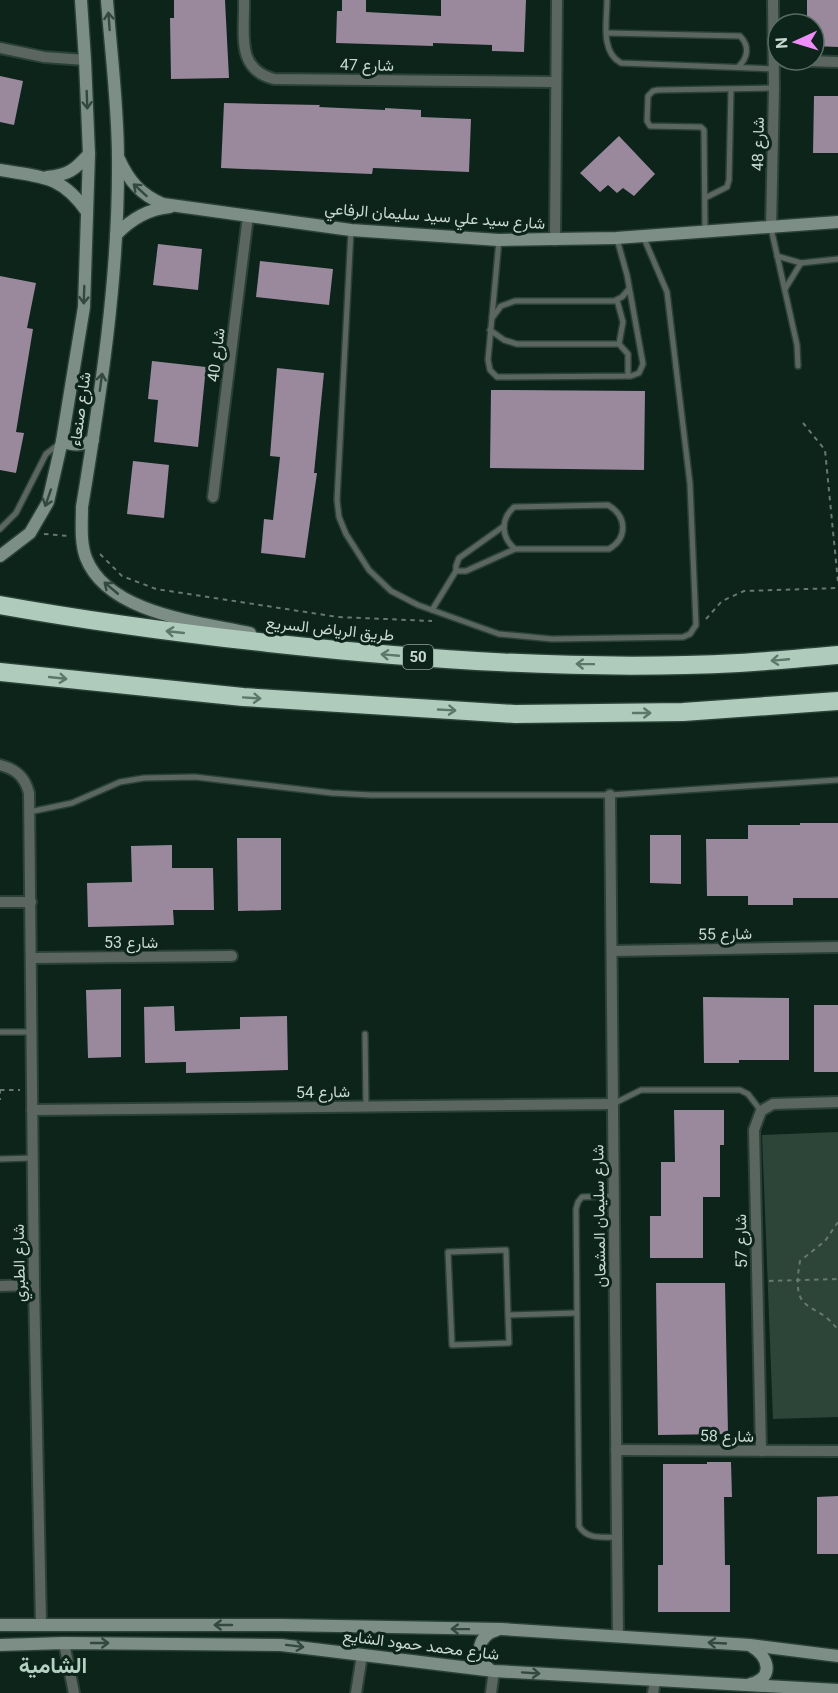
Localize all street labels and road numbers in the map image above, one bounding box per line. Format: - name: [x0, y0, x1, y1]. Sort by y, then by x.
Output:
- street label: شارع 47: [340, 55, 394, 77]
- street label: شارع 48: [748, 117, 770, 171]
- street label: شارع سيد علي سيد سليمان الرفاعي: [324, 199, 546, 237]
- street label: شارع 40: [203, 327, 231, 383]
- street label: شارع صنعاء: [65, 371, 97, 448]
- street label: طريق الرياض السريع: [265, 613, 395, 647]
- road number: 50: [403, 645, 433, 669]
- street label: شارع 55: [698, 924, 752, 946]
- street label: شارع 53: [104, 933, 158, 954]
- street label: شارع 54: [296, 1082, 350, 1104]
- street label: شارع سليمان المشعان: [588, 1144, 612, 1288]
- street label: شارع 57: [731, 1214, 753, 1268]
- street label: شارع الطبري: [9, 1224, 33, 1302]
- street label: شارع 58: [700, 1426, 754, 1448]
- street label: شارع محمد حمود الشايع: [342, 1626, 500, 1666]

